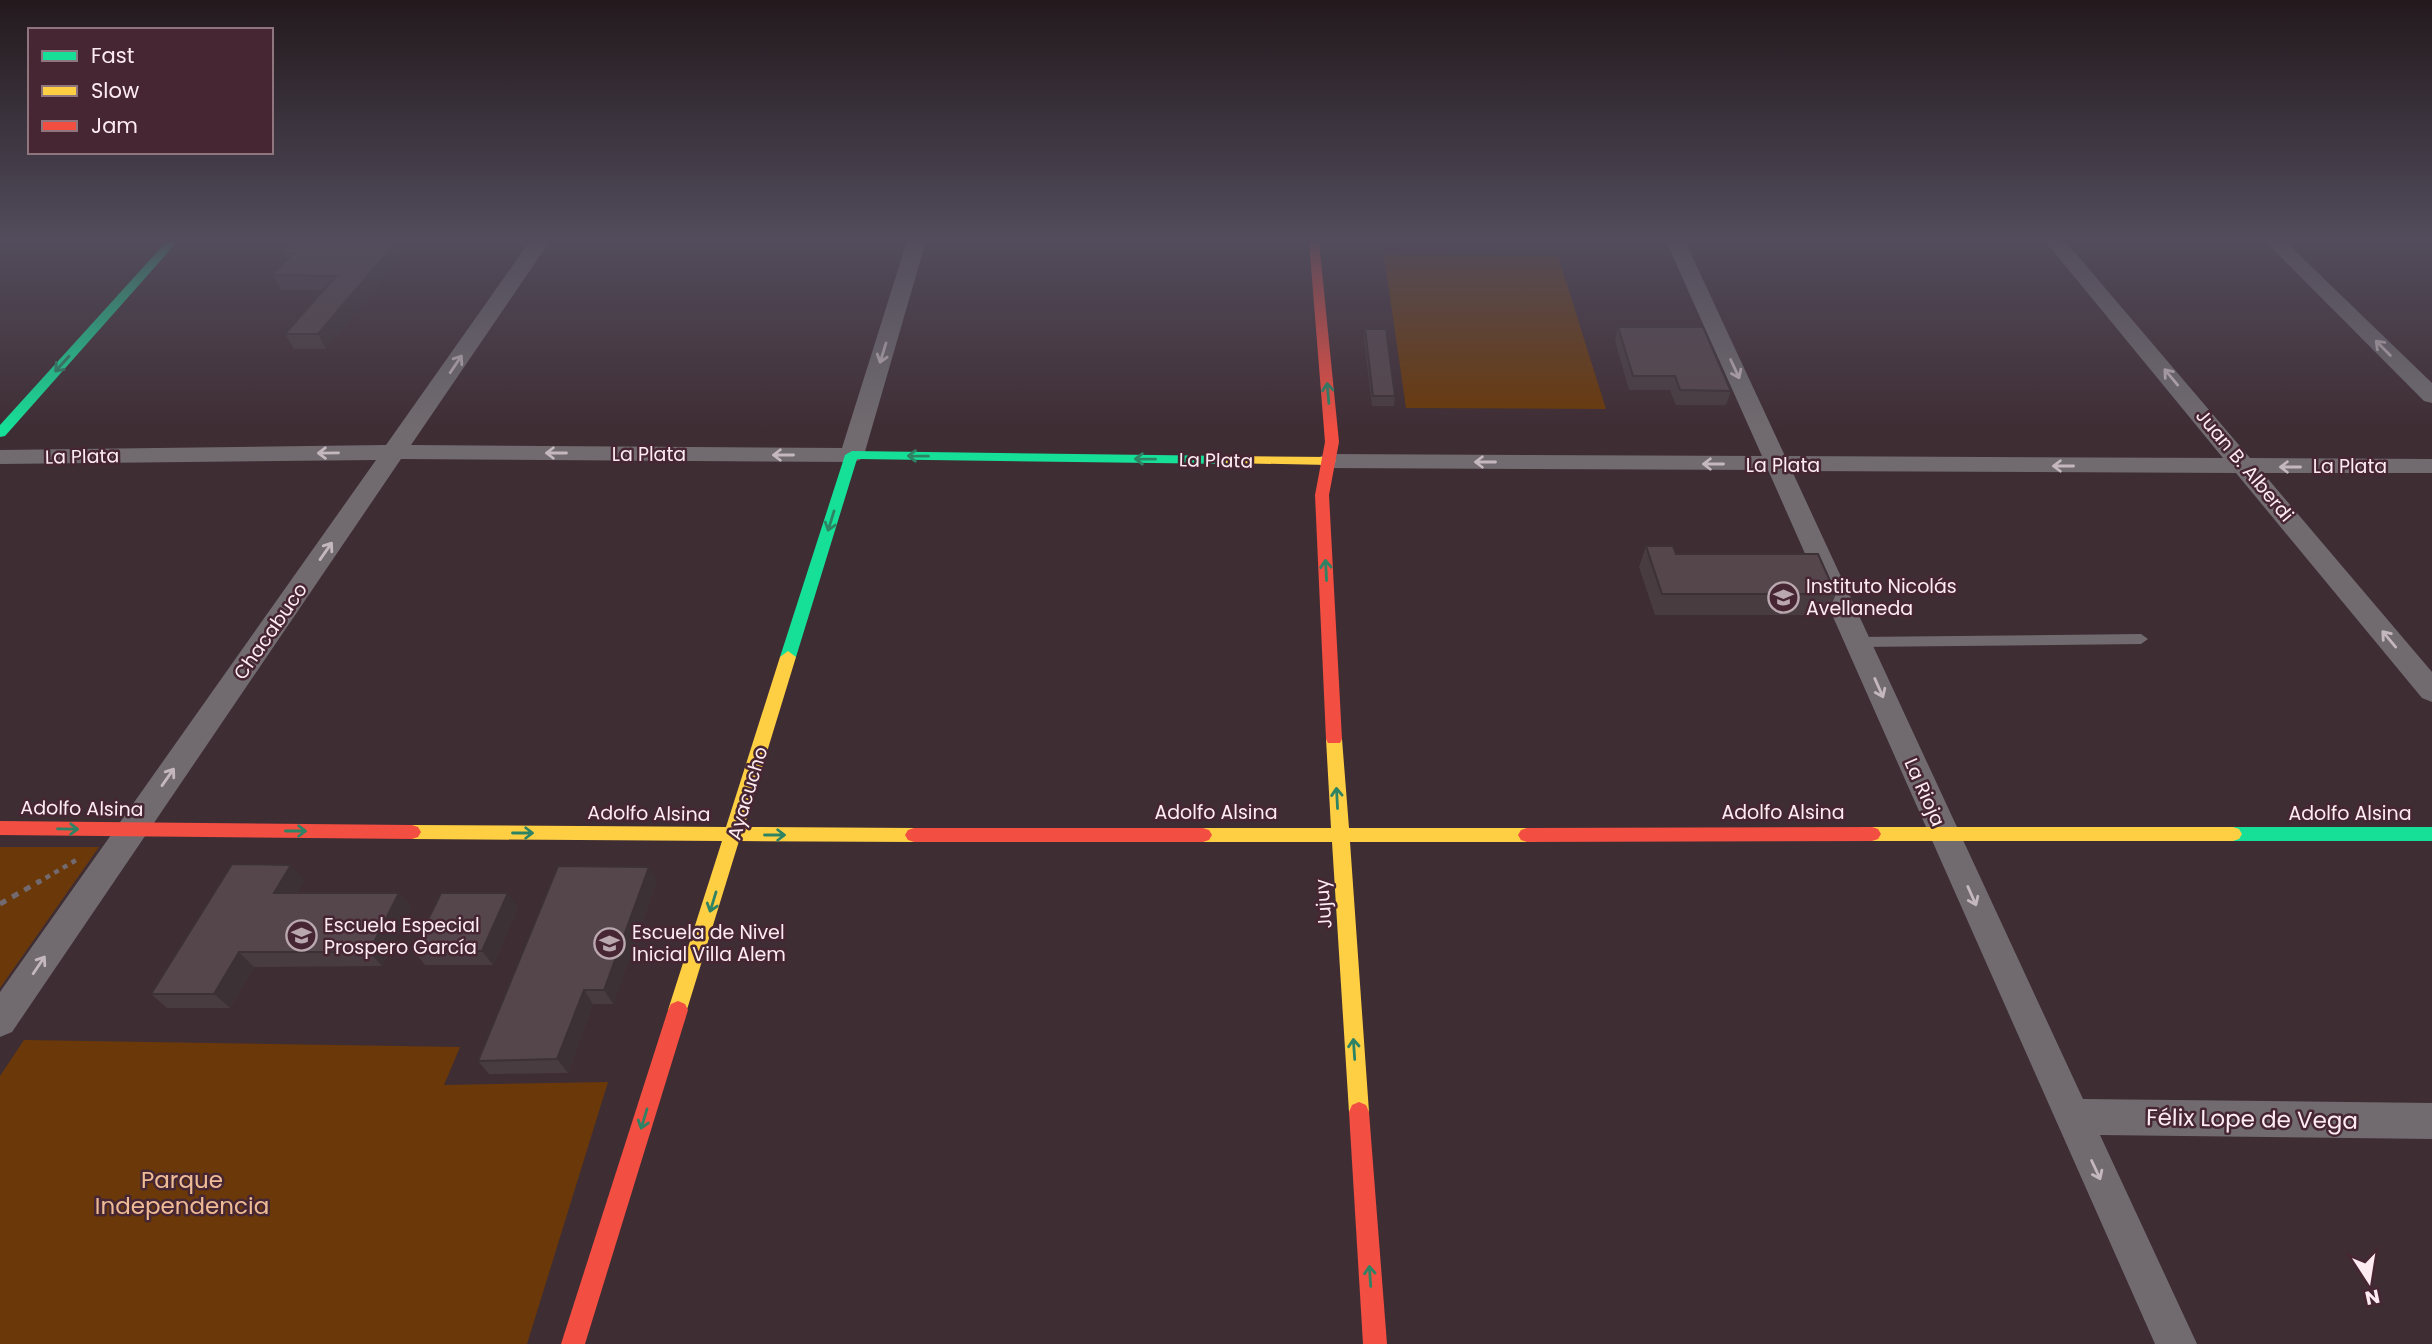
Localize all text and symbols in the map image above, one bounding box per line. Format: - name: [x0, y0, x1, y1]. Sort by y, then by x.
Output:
- legend: [28, 28, 273, 154]
- text: Fast: [91, 41, 134, 70]
- text: Slow: [91, 76, 139, 105]
- text: Jam: [91, 111, 138, 140]
- one-way arrow: [2375, 340, 2392, 357]
- one-way arrow: [875, 341, 888, 363]
- one-way arrow: [53, 355, 70, 372]
- one-way arrow: [449, 355, 463, 374]
- one-way arrow: [1728, 358, 1742, 379]
- one-way arrow: [2163, 368, 2179, 386]
- one-way arrow: [1321, 382, 1334, 405]
- street label: Juan B. Alberdi: [2189, 403, 2300, 528]
- street label: La Plata: [612, 441, 686, 468]
- street label: La Plata: [45, 442, 119, 471]
- one-way arrow: [317, 446, 340, 460]
- one-way arrow: [545, 446, 568, 460]
- street label: La Plata: [1179, 446, 1253, 475]
- one-way arrow: [772, 448, 795, 462]
- one-way arrow: [906, 449, 929, 463]
- one-way arrow: [1134, 452, 1157, 466]
- street label: La Plata: [1746, 452, 1820, 479]
- street label: La Plata: [2313, 453, 2387, 480]
- one-way arrow: [1474, 456, 1497, 469]
- one-way arrow: [1702, 457, 1725, 471]
- one-way arrow: [2052, 459, 2075, 473]
- one-way arrow: [2279, 460, 2302, 474]
- one-way arrow: [824, 509, 837, 531]
- one-way arrow: [319, 542, 333, 561]
- one-way arrow: [1319, 560, 1332, 582]
- place label: Instituto Nicolás Avellaneda: [1806, 573, 1957, 622]
- street label: Chacabuco: [227, 577, 314, 685]
- school or university icon: Instituto Nicolás Avellaneda: [1766, 580, 1800, 614]
- one-way arrow: [2381, 630, 2396, 648]
- one-way arrow: [1873, 677, 1886, 698]
- street label: Ayacucho: [721, 743, 774, 843]
- street label: La Rioja: [1898, 754, 1952, 831]
- one-way arrow: [160, 768, 175, 787]
- one-way arrow: [1331, 786, 1344, 809]
- street label: Adolfo Alsina: [20, 794, 144, 823]
- street label: Adolfo Alsina: [587, 799, 711, 828]
- street label: Adolfo Alsina: [1154, 799, 1278, 826]
- street label: Adolfo Alsina: [1721, 799, 1845, 826]
- street label: Adolfo Alsina: [2288, 800, 2412, 827]
- one-way arrow: [56, 822, 79, 836]
- one-way arrow: [284, 824, 307, 838]
- one-way arrow: [511, 826, 534, 840]
- one-way arrow: [763, 828, 786, 842]
- street label: Jujuy: [1308, 878, 1339, 930]
- one-way arrow: [1965, 885, 1979, 906]
- one-way arrow: [705, 890, 718, 912]
- place label: Escuela Especial Prospero García: [324, 912, 480, 961]
- school or university icon: Escuela Especial Prospero García: [284, 919, 318, 953]
- place label: Escuela de Nivel Inicial Villa Alem: [632, 919, 786, 968]
- school or university icon: Escuela de Nivel Inicial Villa Alem: [592, 926, 626, 960]
- one-way arrow: [32, 956, 46, 975]
- one-way arrow: [1347, 1038, 1360, 1061]
- street label: Félix Lope de Vega: [2146, 1101, 2358, 1137]
- one-way arrow: [637, 1107, 650, 1129]
- one-way arrow: [2090, 1159, 2103, 1180]
- park label: Parque Independencia: [95, 1164, 269, 1222]
- north arrow: [2334, 1246, 2404, 1316]
- one-way arrow: [1363, 1265, 1376, 1288]
- text: N: [2363, 1282, 2382, 1312]

